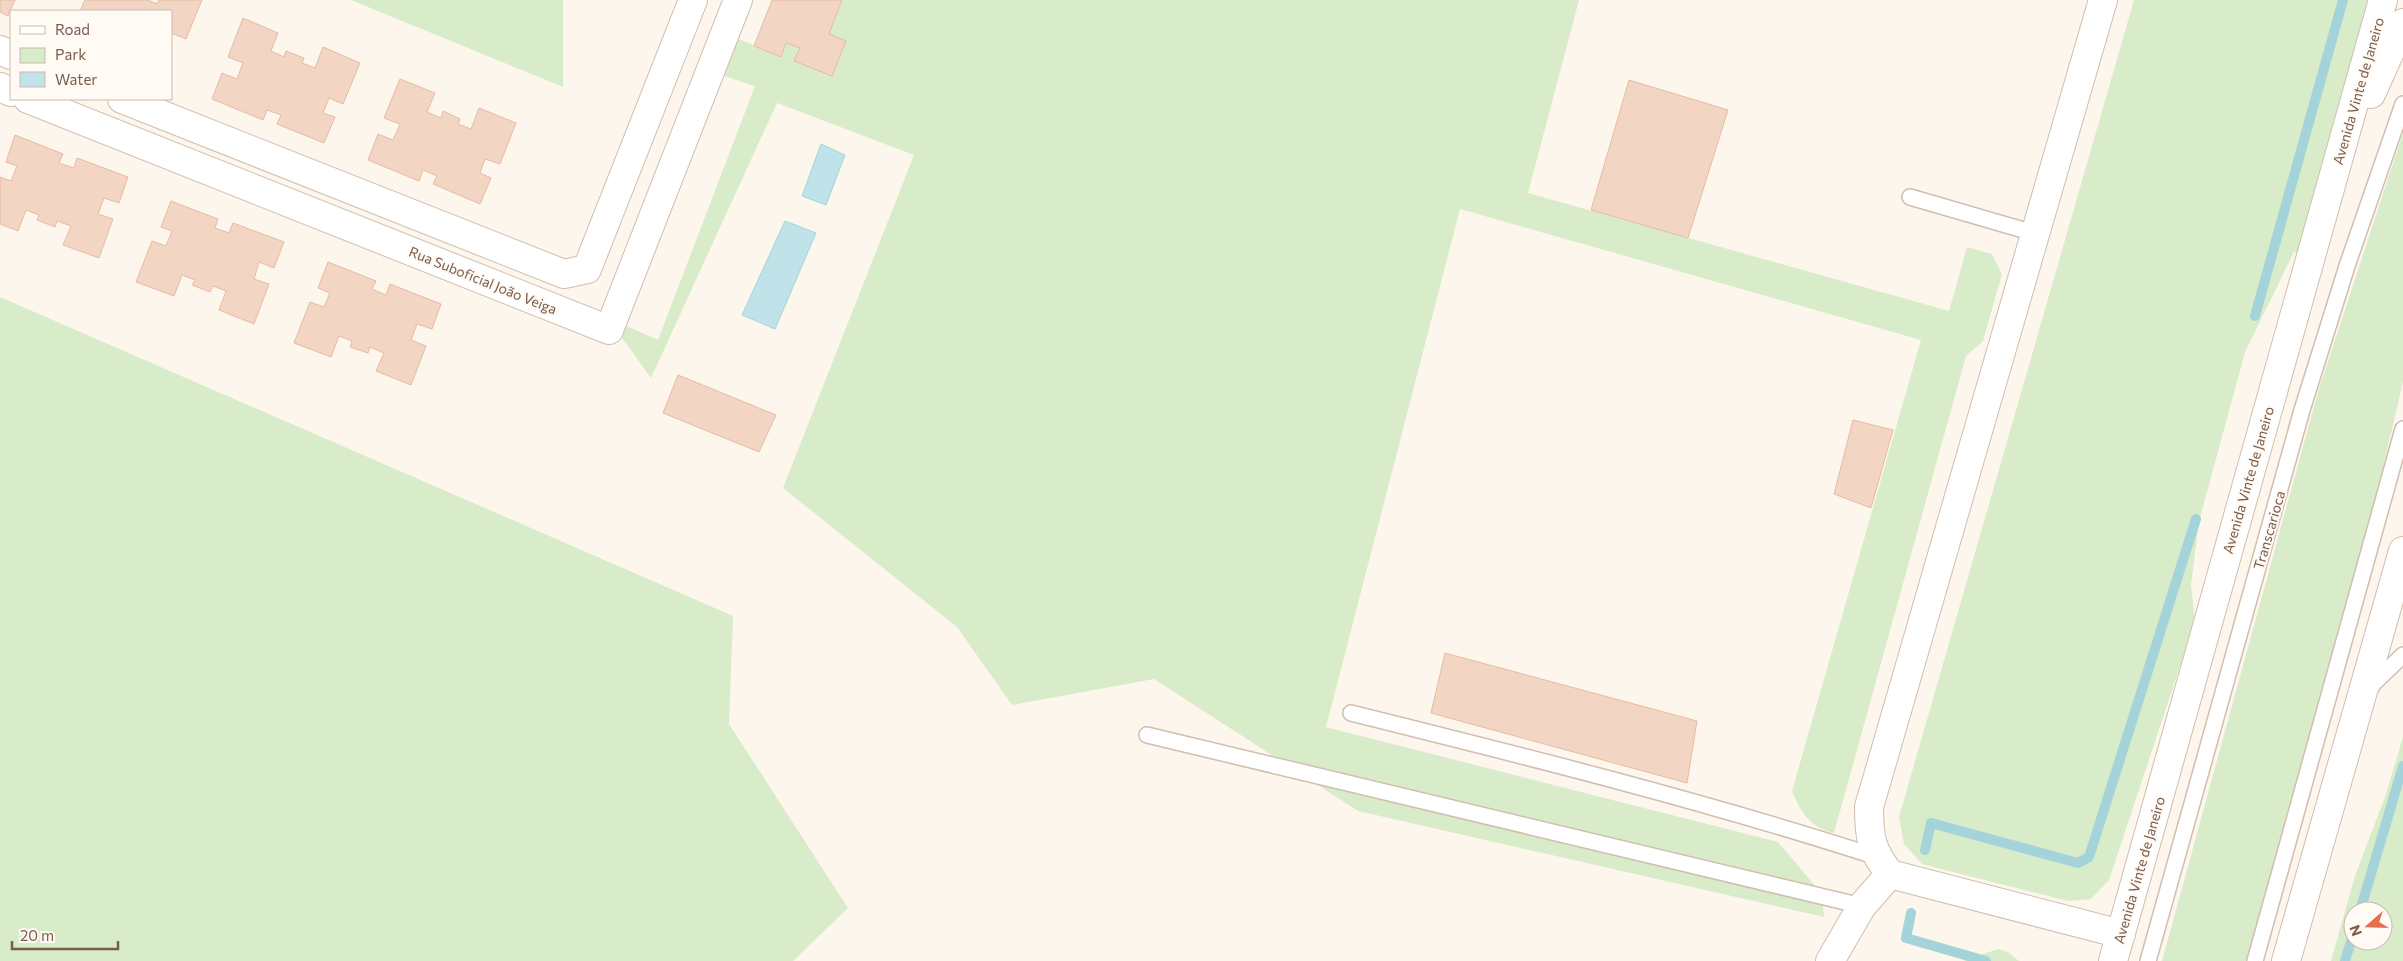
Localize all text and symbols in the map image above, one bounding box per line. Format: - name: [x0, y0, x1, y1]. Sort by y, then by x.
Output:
- legend: [10, 10, 172, 100]
- street label: Avenida Vinte de Janeiro: [2329, 15, 2387, 167]
- text: Road: [55, 20, 90, 38]
- text: Park: [55, 45, 86, 63]
- text: Water: [55, 70, 97, 88]
- street label: Rua Suboficial João Veiga: [407, 243, 559, 317]
- street label: Avenida Vinte de Janeiro: [2219, 404, 2277, 556]
- street label: Transcarioca: [2250, 489, 2288, 571]
- street label: Avenida Vinte de Janeiro: [2110, 794, 2168, 946]
- north arrow: [2343, 901, 2393, 951]
- scale bar: [12, 918, 119, 950]
- text: N: [2346, 923, 2365, 938]
- text: 20 m: [20, 926, 54, 944]

